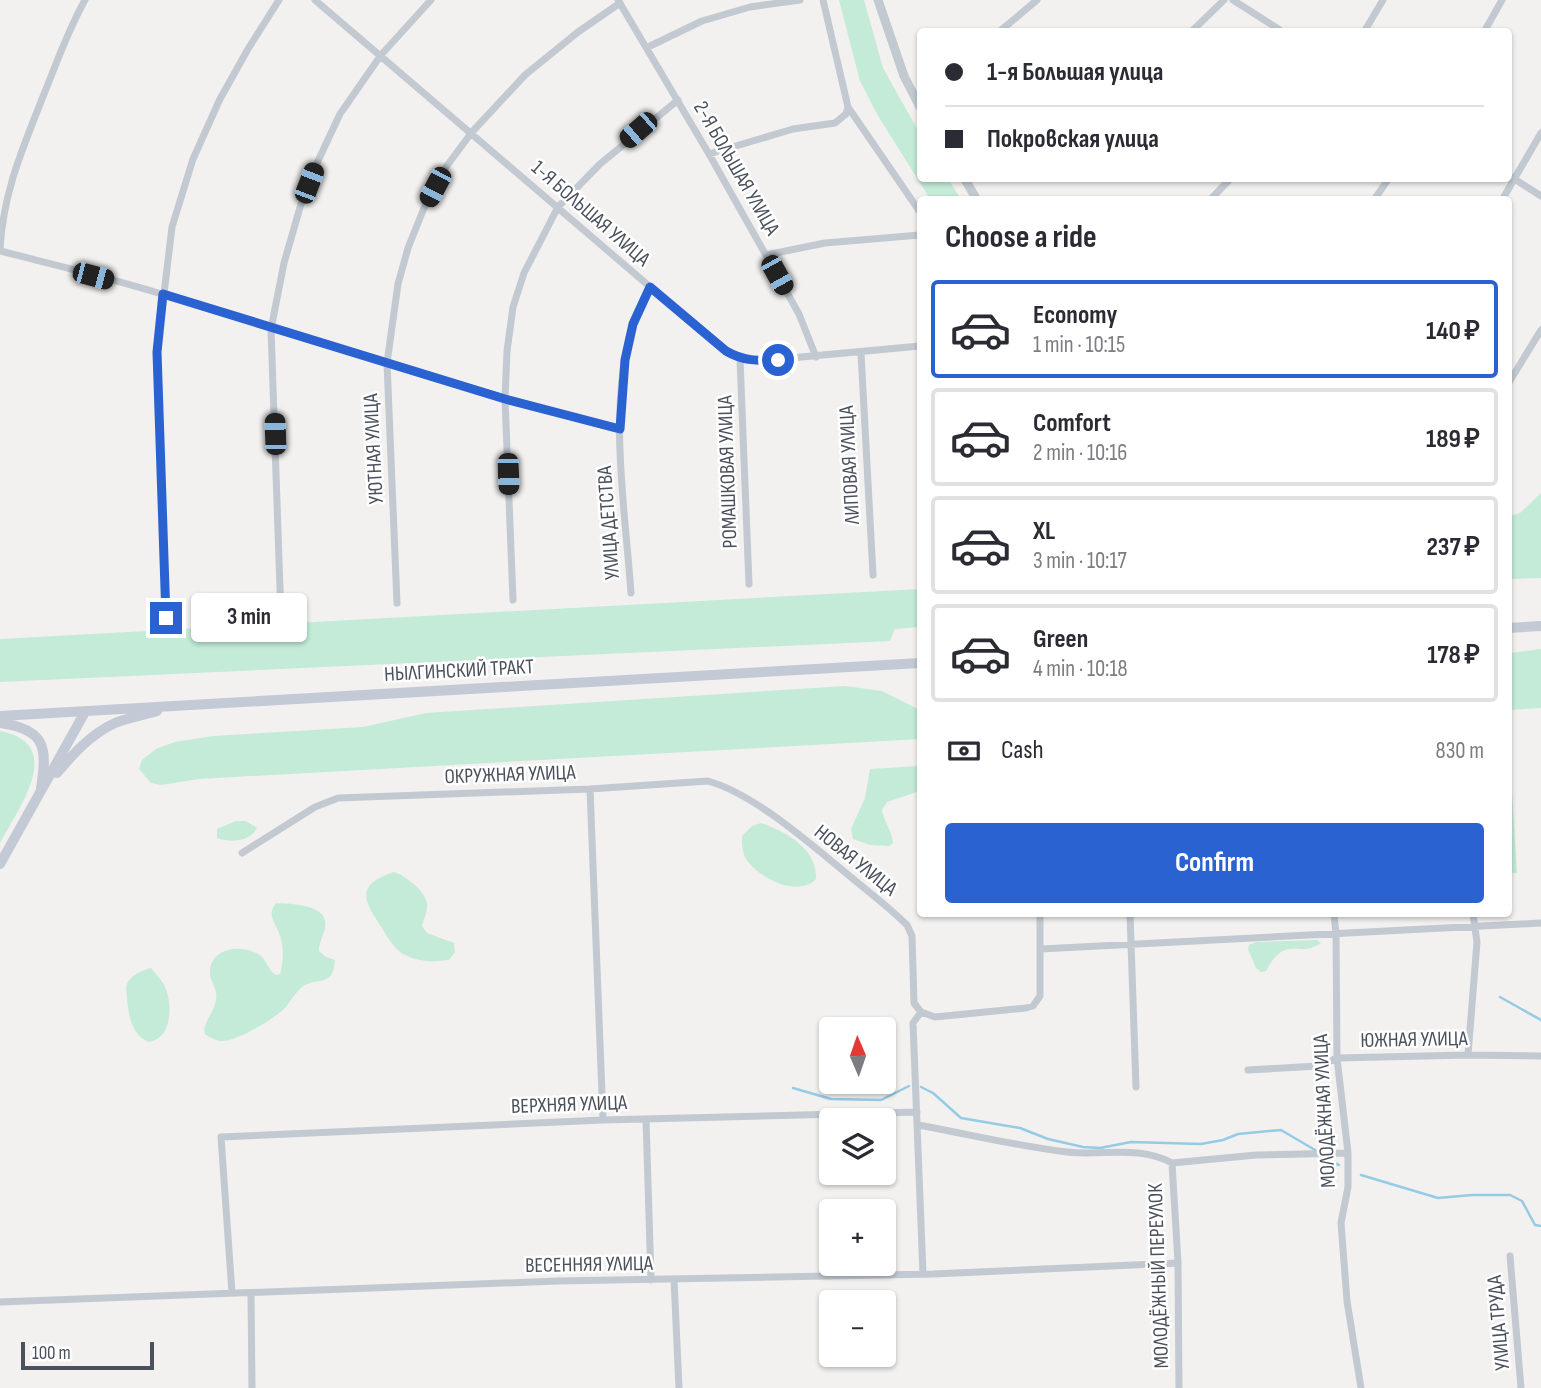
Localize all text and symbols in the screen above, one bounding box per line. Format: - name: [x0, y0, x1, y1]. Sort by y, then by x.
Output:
- text: 1-я Большая улица: [987, 57, 1164, 88]
- street label: 2-Я БОЛЬШАЯ УЛИЦА: [688, 97, 785, 241]
- car: [616, 108, 661, 152]
- text: Покровская улица: [987, 124, 1159, 155]
- street label: 1-Я БОЛЬШАЯ УЛИЦА: [526, 155, 656, 272]
- car: [292, 160, 327, 206]
- car: [416, 164, 455, 210]
- text: Choose a ride: [945, 218, 1097, 257]
- car: [758, 252, 797, 298]
- car: [70, 260, 117, 292]
- icon: car: [949, 298, 1012, 361]
- text: Economy: [1033, 300, 1117, 331]
- text: 140 ₽: [1426, 316, 1480, 347]
- text: 1 min · 10:15: [1033, 331, 1125, 359]
- route start: [762, 344, 794, 376]
- street label: УЮТНАЯ УЛИЦА: [358, 392, 389, 505]
- street label: РОМАШКОВАЯ УЛИЦА: [712, 394, 743, 549]
- street label: ЛИПОВАЯ УЛИЦА: [834, 404, 865, 526]
- icon: car: [949, 406, 1012, 469]
- text: Comfort: [1033, 408, 1111, 439]
- car: [264, 413, 287, 455]
- text: 189 ₽: [1426, 424, 1480, 455]
- text: 2 min · 10:16: [1033, 439, 1127, 467]
- car: [497, 453, 520, 495]
- street label: УЛИЦА ДЕТСТВА: [592, 464, 625, 581]
- icon: car: [949, 514, 1012, 577]
- text: XL: [1033, 516, 1055, 547]
- text: 237 ₽: [1426, 532, 1480, 563]
- text: 3 min · 10:17: [1033, 547, 1127, 575]
- callout: 3 min: [190, 594, 306, 642]
- route end: [150, 602, 182, 634]
- text: 3 min: [227, 603, 271, 631]
- icon: car: [949, 622, 1012, 685]
- text: Green: [1033, 624, 1088, 655]
- text: 178 ₽: [1427, 640, 1480, 671]
- street label: НЫЛГИНСКИЙ ТРАКТ: [384, 654, 535, 687]
- text: 4 min · 10:18: [1033, 655, 1128, 683]
- icon: cash: [945, 732, 983, 770]
- text: Cash: [1001, 735, 1044, 766]
- text: 830 m: [1436, 737, 1484, 765]
- street label: ОКРУЖНАЯ УЛИЦА: [444, 760, 577, 789]
- street label: НОВАЯ УЛИЦА: [809, 819, 903, 902]
- button: Confirm: [945, 823, 1484, 903]
- north arrow: [819, 1017, 896, 1094]
- map controls: [819, 1017, 896, 1367]
- street label: ЮЖНАЯ УЛИЦА: [1360, 1026, 1469, 1053]
- street label: МОЛОДЁЖНАЯ УЛИЦА: [1308, 1032, 1341, 1189]
- street label: ВЕРХНЯЯ УЛИЦА: [510, 1090, 629, 1119]
- button: layers: [819, 1108, 896, 1185]
- street label: МОЛОДЁЖНЫЙ ПЕРЕУЛОК: [1143, 1182, 1174, 1369]
- button: +: [819, 1199, 896, 1276]
- street label: ВЕСЕННЯЯ УЛИЦА: [525, 1251, 654, 1278]
- street label: УЛИЦА ТРУДА: [1482, 1273, 1515, 1372]
- button: −: [819, 1290, 896, 1367]
- scale bar: [21, 1339, 154, 1371]
- text: 100 m: [32, 1342, 71, 1365]

